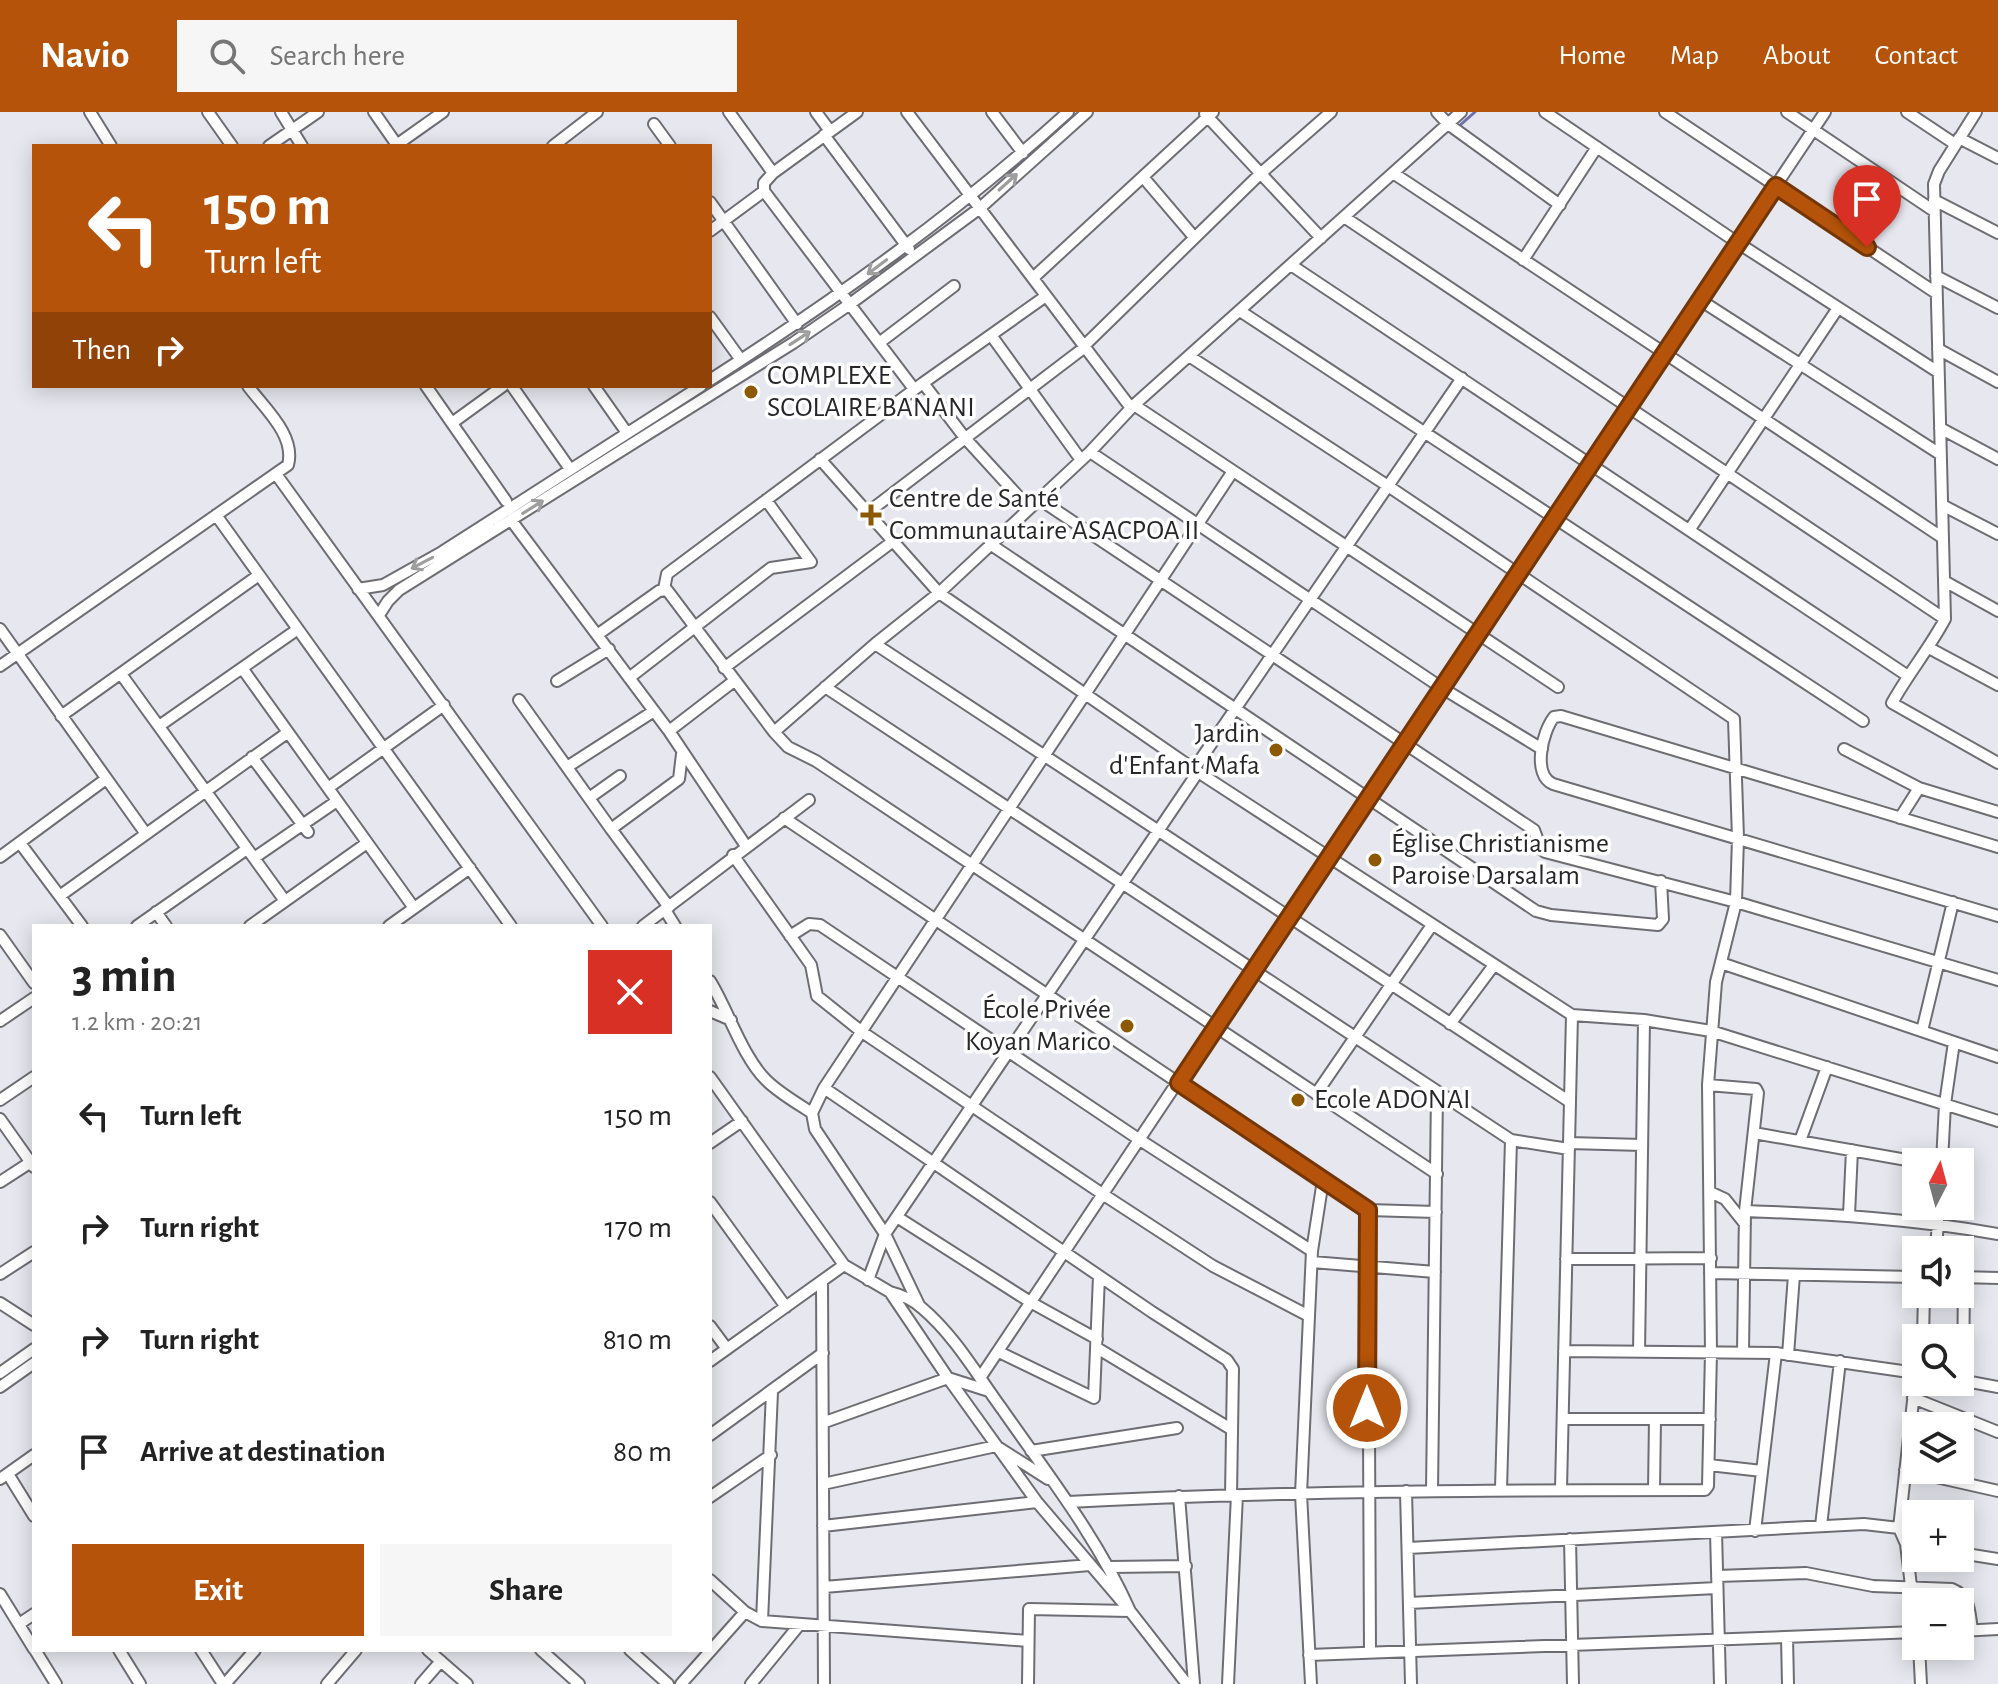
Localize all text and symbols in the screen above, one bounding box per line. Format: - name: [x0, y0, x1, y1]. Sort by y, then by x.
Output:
- search box: [177, 20, 737, 92]
- icon: search: [205, 34, 249, 78]
- text: Navio: [40, 37, 129, 75]
- text: Search here: [269, 41, 405, 71]
- text: Home: [1559, 42, 1626, 70]
- text: Map: [1670, 42, 1719, 70]
- text: About: [1763, 42, 1831, 70]
- text: Contact: [1875, 42, 1958, 70]
- pin: [1833, 165, 1901, 247]
- one-way arrow: [998, 174, 1018, 192]
- icon: left: [72, 176, 176, 280]
- icon: arrive: [1845, 177, 1889, 221]
- text: 150 m: [204, 179, 331, 235]
- text: Turn left: [204, 244, 321, 280]
- one-way arrow: [867, 259, 889, 276]
- icon: right: [147, 328, 191, 372]
- one-way arrow: [788, 330, 811, 346]
- text: Then: [72, 335, 131, 365]
- place label: COMPLEXE SCOLAIRE BANANI: [767, 362, 975, 422]
- marker: COMPLEXE SCOLAIRE BANANI: [742, 383, 760, 401]
- place label: Centre de Santé Communautaire ASACPOA II: [889, 485, 1199, 545]
- one-way arrow: [521, 498, 544, 514]
- marker: Centre de Santé Communautaire ASACPOA II: [860, 504, 882, 526]
- one-way arrow: [411, 555, 434, 571]
- place label: Jardin d'Enfant Mafa: [1109, 720, 1260, 780]
- marker: Jardin d'Enfant Mafa: [1267, 741, 1285, 759]
- place label: Église Christianisme Paroise Darsalam: [1391, 827, 1609, 890]
- marker: Église Christianisme Paroise Darsalam: [1366, 851, 1384, 869]
- button: close: [588, 950, 672, 1034]
- text: 3 min: [72, 953, 177, 1001]
- place label: École Privée Koyan Marico: [965, 993, 1111, 1056]
- text: 1.2 km · 20:21: [72, 1009, 203, 1035]
- marker: École Privée Koyan Marico: [1118, 1017, 1136, 1035]
- place label: Ecole ADONAI: [1314, 1086, 1471, 1114]
- marker: Ecole ADONAI: [1289, 1091, 1307, 1109]
- icon: left: [72, 1094, 116, 1138]
- text: Turn left: [140, 1101, 241, 1131]
- text: 150 m: [604, 1101, 672, 1131]
- north arrow: [1902, 1148, 1974, 1220]
- map controls: [1902, 1148, 1974, 1660]
- icon: right: [72, 1206, 116, 1250]
- text: Turn right: [140, 1213, 259, 1243]
- text: 170 m: [604, 1213, 672, 1243]
- button: sound: [1902, 1236, 1974, 1308]
- icon: right: [72, 1318, 116, 1362]
- button: search: [1902, 1324, 1974, 1396]
- text: Turn right: [140, 1325, 259, 1355]
- text: 810 m: [603, 1325, 672, 1355]
- position arrow: [1325, 1366, 1409, 1450]
- button: layers: [1902, 1412, 1974, 1484]
- icon: arrive: [72, 1430, 116, 1474]
- text: Arrive at destination: [140, 1437, 386, 1467]
- text: 80 m: [613, 1437, 672, 1467]
- button: +: [1902, 1500, 1974, 1572]
- button: Exit: [72, 1544, 364, 1636]
- button: Share: [380, 1544, 672, 1636]
- button: −: [1902, 1588, 1974, 1660]

